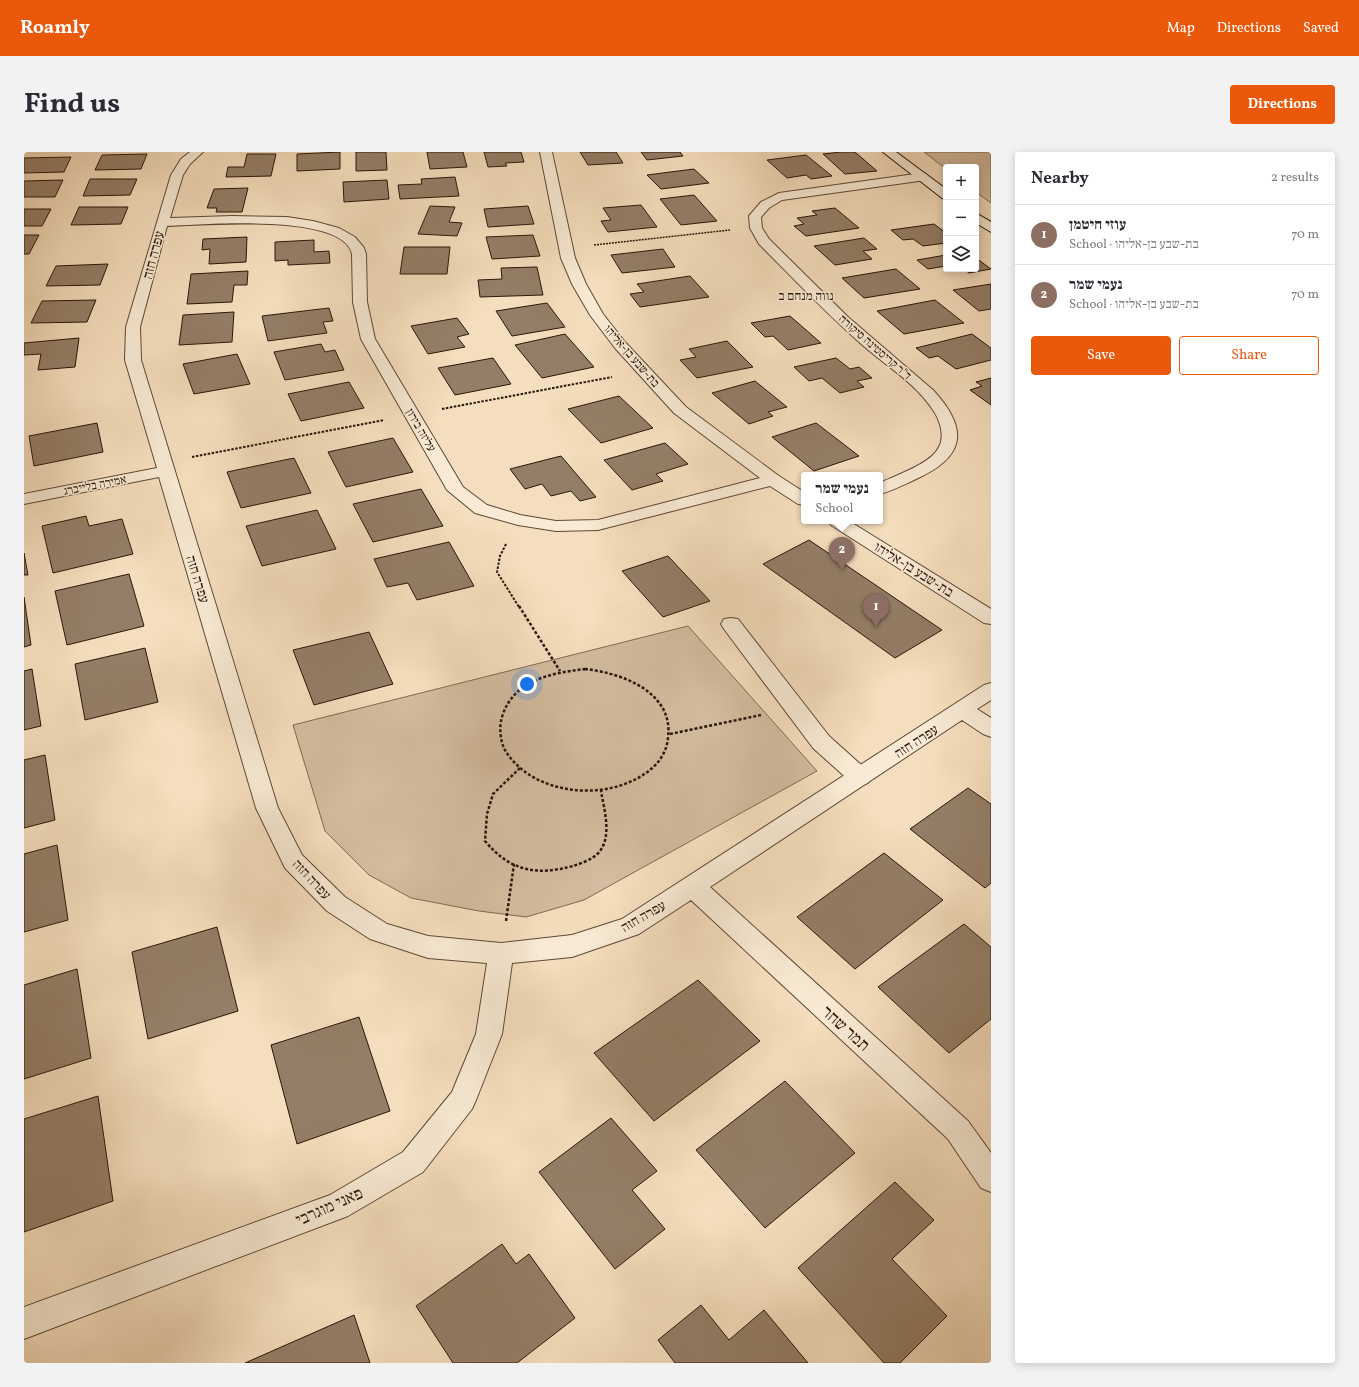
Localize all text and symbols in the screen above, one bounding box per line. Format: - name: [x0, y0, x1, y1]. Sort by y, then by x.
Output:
- text: Roamly: [20, 15, 90, 41]
- text: Map: [1167, 19, 1195, 38]
- text: Directions: [1217, 19, 1281, 38]
- text: Saved: [1303, 19, 1339, 38]
- text: Find us: [24, 85, 120, 124]
- button: Directions: [1230, 85, 1335, 124]
- map controls: [943, 164, 979, 272]
- button: +: [943, 164, 979, 200]
- text: Nearby: [1031, 167, 1089, 190]
- text: 2 results: [1271, 169, 1319, 187]
- button: −: [943, 200, 979, 236]
- text: עוזי חיטמן: [1069, 215, 1126, 236]
- text: 1: [1041, 226, 1047, 244]
- text: 70 m: [1291, 226, 1319, 244]
- street label: עפרה חזה: [139, 229, 170, 281]
- button: layers: [943, 236, 979, 272]
- text: School · בת-שבע בן-אליהו: [1069, 236, 1199, 254]
- text: נעמי שמר: [1069, 275, 1122, 296]
- text: 2: [1041, 286, 1047, 304]
- text: 70 m: [1291, 286, 1319, 304]
- district label: נווה מנחם ב: [778, 288, 834, 306]
- text: School · בת-שבע בן-אליהו: [1069, 296, 1199, 314]
- street label: ד"ר קריסטינה סיקורה: [834, 312, 914, 384]
- street label: בת-שבע בן-אליהו: [600, 322, 663, 391]
- button: Save: [1031, 336, 1171, 375]
- button: Share: [1179, 336, 1319, 375]
- street label: עליזה בירון: [401, 406, 439, 455]
- street label: אמירה בלייברג: [62, 472, 128, 500]
- popup: [801, 472, 883, 524]
- text: נעמי שמר: [815, 479, 869, 500]
- text: School: [815, 500, 853, 518]
- pin: 2: [829, 537, 855, 570]
- street label: בת-שבע בן-אליהו: [870, 538, 957, 602]
- street label: עפרה חזה: [180, 553, 213, 606]
- pin: 1: [863, 594, 889, 627]
- your location: [517, 674, 537, 694]
- street label: עפרה חזה: [891, 721, 943, 764]
- street label: עפרה חזה: [287, 856, 335, 905]
- street label: עפרה חזה: [618, 897, 670, 938]
- street label: תמר שחר: [816, 1001, 874, 1057]
- street label: פאני מוגרבי: [292, 1182, 367, 1232]

